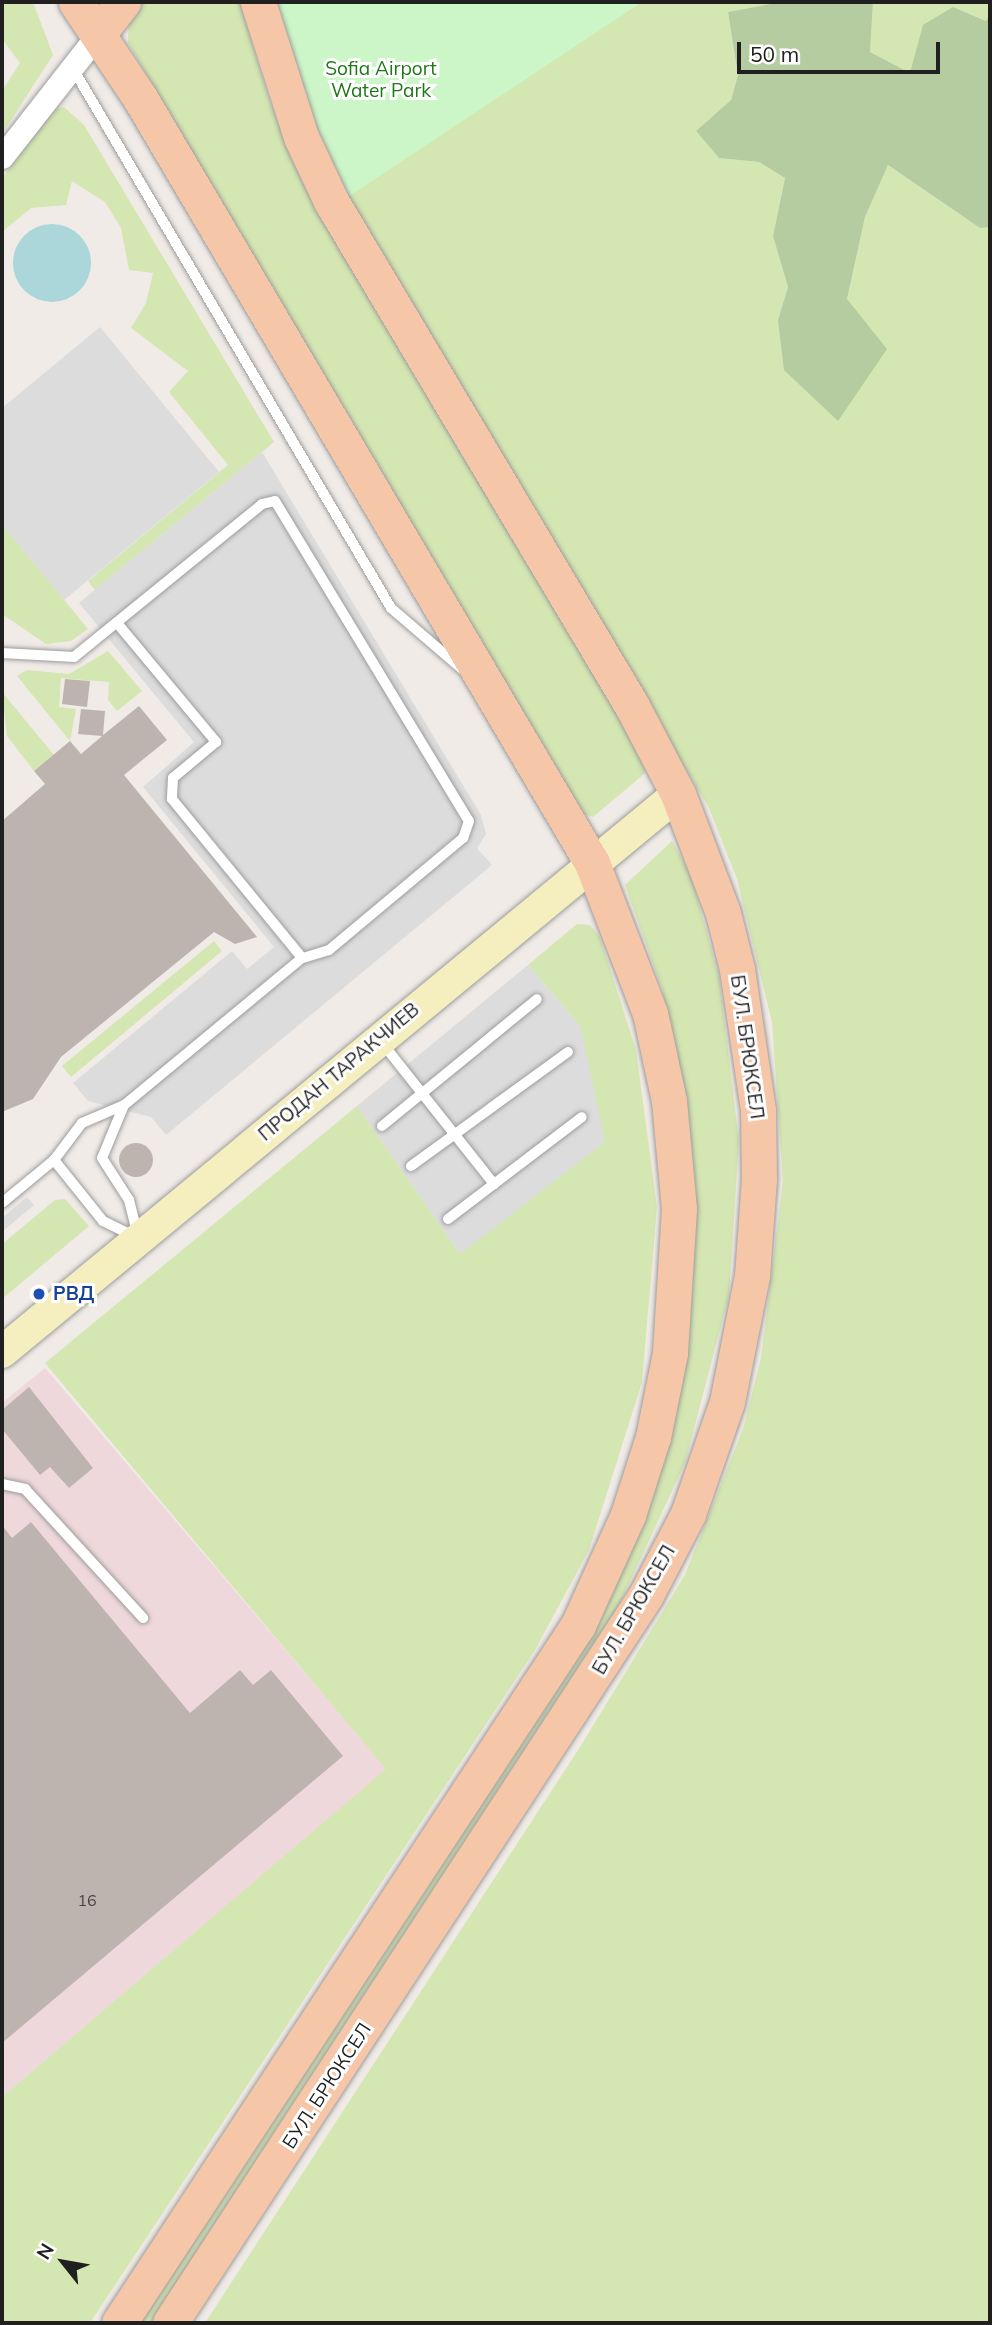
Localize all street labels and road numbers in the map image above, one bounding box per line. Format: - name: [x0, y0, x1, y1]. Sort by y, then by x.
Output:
- street label: БУЛ. БРЮКСЕЛ: [726, 973, 768, 1121]
- street label: ПРОДАН ТАРАКЧИЕВ: [254, 998, 424, 1146]
- street label: БУЛ. БРЮКСЕЛ: [588, 1541, 680, 1679]
- street label: БУЛ. БРЮКСЕЛ: [278, 2019, 376, 2153]

